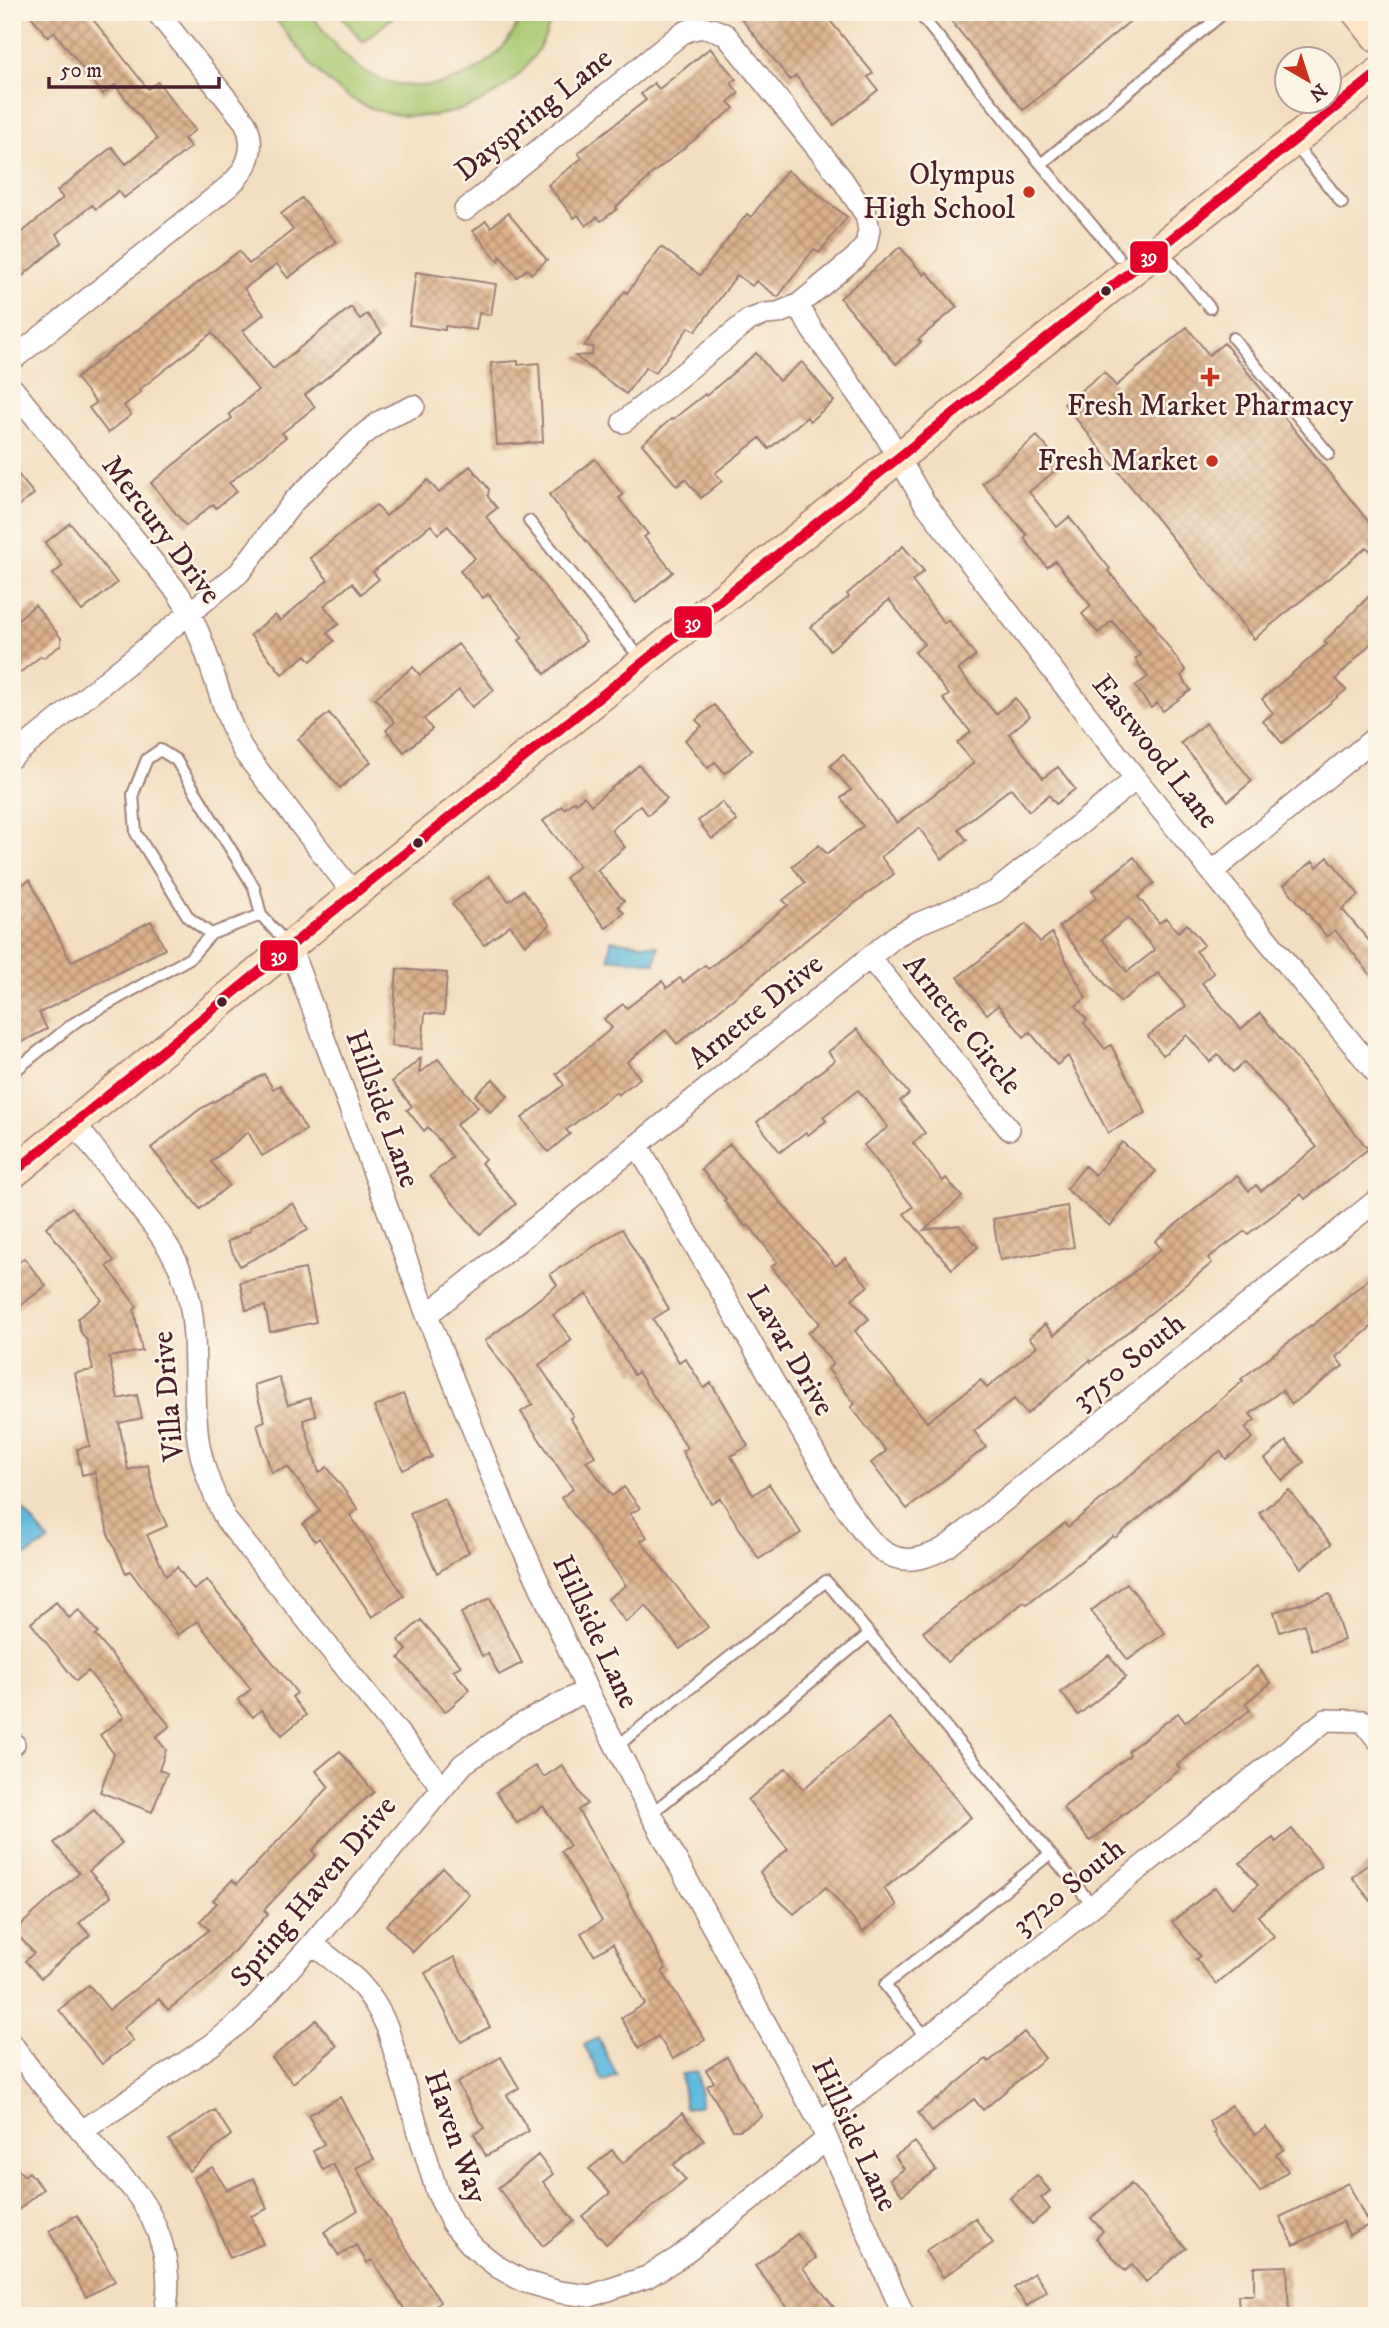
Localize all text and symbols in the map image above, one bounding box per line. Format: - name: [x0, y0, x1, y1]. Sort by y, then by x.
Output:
- street label: Dayspring Lane: [448, 40, 620, 190]
- scale bar: [49, 46, 219, 90]
- north arrow: [1274, 46, 1344, 116]
- text: 50 m: [60, 58, 102, 84]
- text: N: [1304, 78, 1331, 106]
- place label: Olympus High School: [863, 157, 1015, 228]
- marker: Olympus High School: [1021, 184, 1037, 200]
- line badge: 39: [1129, 240, 1169, 274]
- text: 39: [1141, 246, 1157, 269]
- unlabelled marker: [1099, 284, 1113, 298]
- marker: Fresh Market Pharmacy: [1202, 369, 1218, 385]
- place label: Fresh Market Pharmacy: [1067, 388, 1354, 425]
- place label: Fresh Market: [1037, 443, 1198, 480]
- street label: Mercury Drive: [93, 448, 229, 612]
- marker: Fresh Market: [1204, 453, 1220, 469]
- line badge: 39: [673, 605, 713, 639]
- text: 39: [685, 612, 701, 635]
- street label: Eastwood Lane: [1083, 667, 1227, 837]
- unlabelled marker: [411, 836, 425, 850]
- line badge: 39: [259, 939, 299, 972]
- text: 39: [271, 945, 287, 968]
- street label: Arnette Drive: [681, 946, 831, 1078]
- street label: Arnette Circle: [894, 948, 1030, 1102]
- unlabelled marker: [215, 995, 229, 1009]
- street label: Hillside Lane: [336, 1025, 428, 1193]
- street label: Lavar Drive: [738, 1279, 842, 1423]
- street label: 3750 South: [1065, 1305, 1193, 1419]
- street label: Villa Drive: [145, 1329, 193, 1464]
- street label: Hillside Lane: [543, 1549, 647, 1715]
- street label: Spring Haven Drive: [223, 1789, 405, 1995]
- street label: 3720 South: [1005, 1830, 1133, 1944]
- street label: Hillside Lane: [802, 2052, 906, 2218]
- street label: Haven Way: [415, 2066, 495, 2209]

